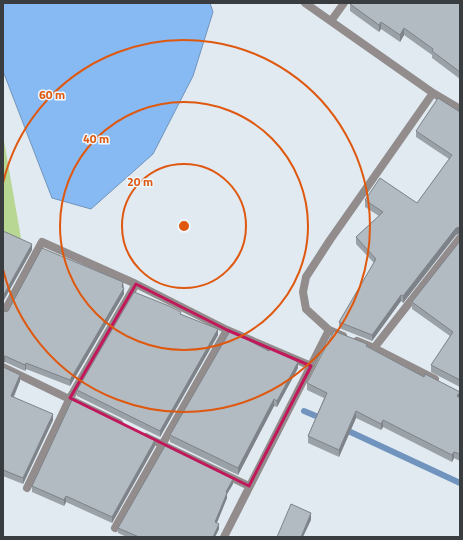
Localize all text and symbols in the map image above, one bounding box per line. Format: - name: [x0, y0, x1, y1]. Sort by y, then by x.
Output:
- text: 60 m: [39, 85, 65, 104]
- text: 40 m: [83, 129, 109, 148]
- text: 20 m: [127, 172, 153, 191]
- centre of rings: [177, 219, 191, 233]

